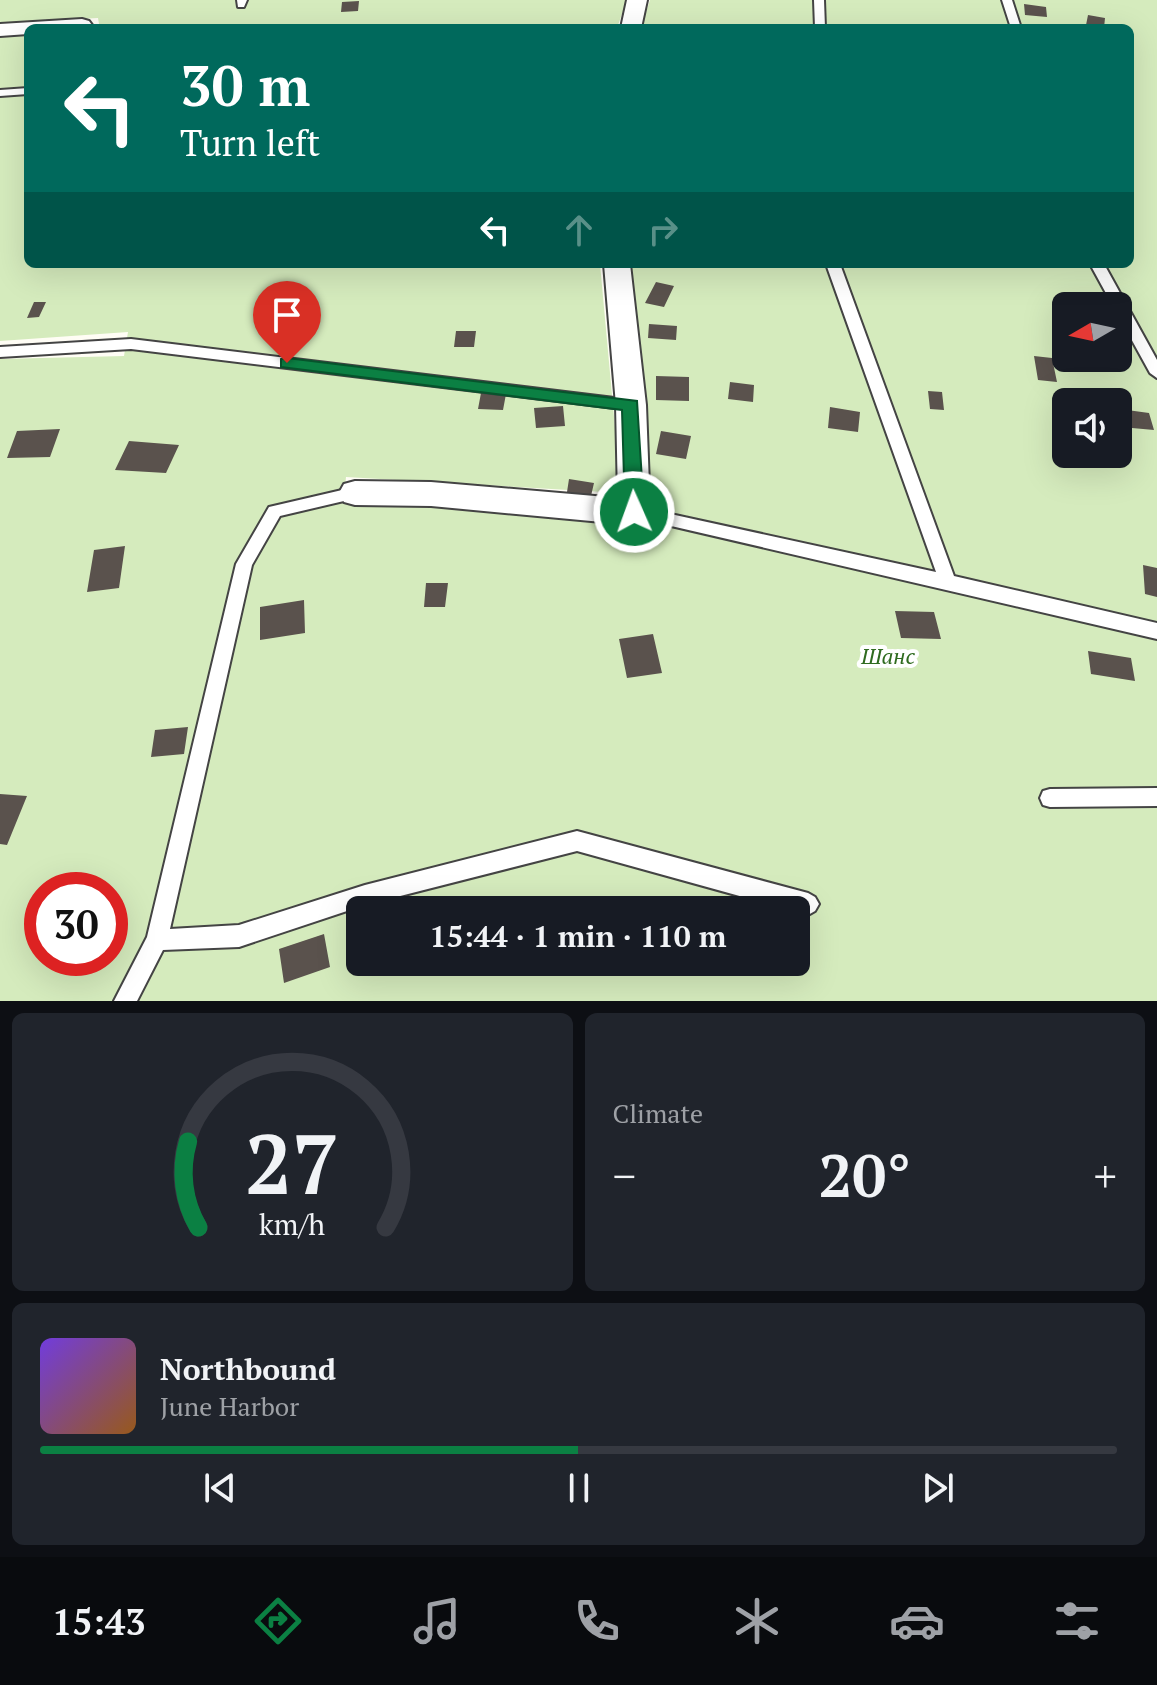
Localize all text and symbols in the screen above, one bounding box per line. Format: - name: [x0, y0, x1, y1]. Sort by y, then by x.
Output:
- text: 30 m: [180, 48, 310, 122]
- icon: left: [48, 56, 152, 160]
- text: Turn left: [180, 119, 320, 166]
- icon: left: [473, 208, 517, 252]
- icon: ahead: [557, 208, 601, 252]
- icon: right: [641, 208, 685, 252]
- pin: [253, 281, 321, 363]
- north arrow: [1052, 292, 1132, 372]
- map controls: [1052, 292, 1132, 468]
- icon: arrive: [265, 293, 309, 337]
- button: sound: [1052, 388, 1132, 468]
- position arrow: [592, 470, 676, 554]
- park label: Шанс: [860, 641, 915, 670]
- speed limit sign: 30: [24, 872, 128, 976]
- text: 15:44 · 1 min · 110 m: [430, 916, 726, 956]
- text: Climate: [613, 1096, 703, 1130]
- text: 27: [245, 1108, 339, 1218]
- text: 20°: [818, 1135, 911, 1214]
- text: −: [613, 1146, 636, 1205]
- text: +: [1094, 1146, 1117, 1205]
- text: km/h: [259, 1205, 325, 1243]
- text: Northbound: [160, 1349, 336, 1389]
- text: June Harbor: [160, 1389, 299, 1423]
- icon: previous: [198, 1466, 242, 1510]
- icon: pause: [557, 1466, 601, 1510]
- icon: next: [916, 1466, 960, 1510]
- icon: directions: [250, 1593, 306, 1649]
- icon: music: [409, 1593, 465, 1649]
- icon: phone: [569, 1593, 625, 1649]
- icon: climate: [729, 1593, 785, 1649]
- icon: car: [889, 1593, 945, 1649]
- icon: filters: [1049, 1593, 1105, 1649]
- text: 15:43: [52, 1598, 146, 1645]

